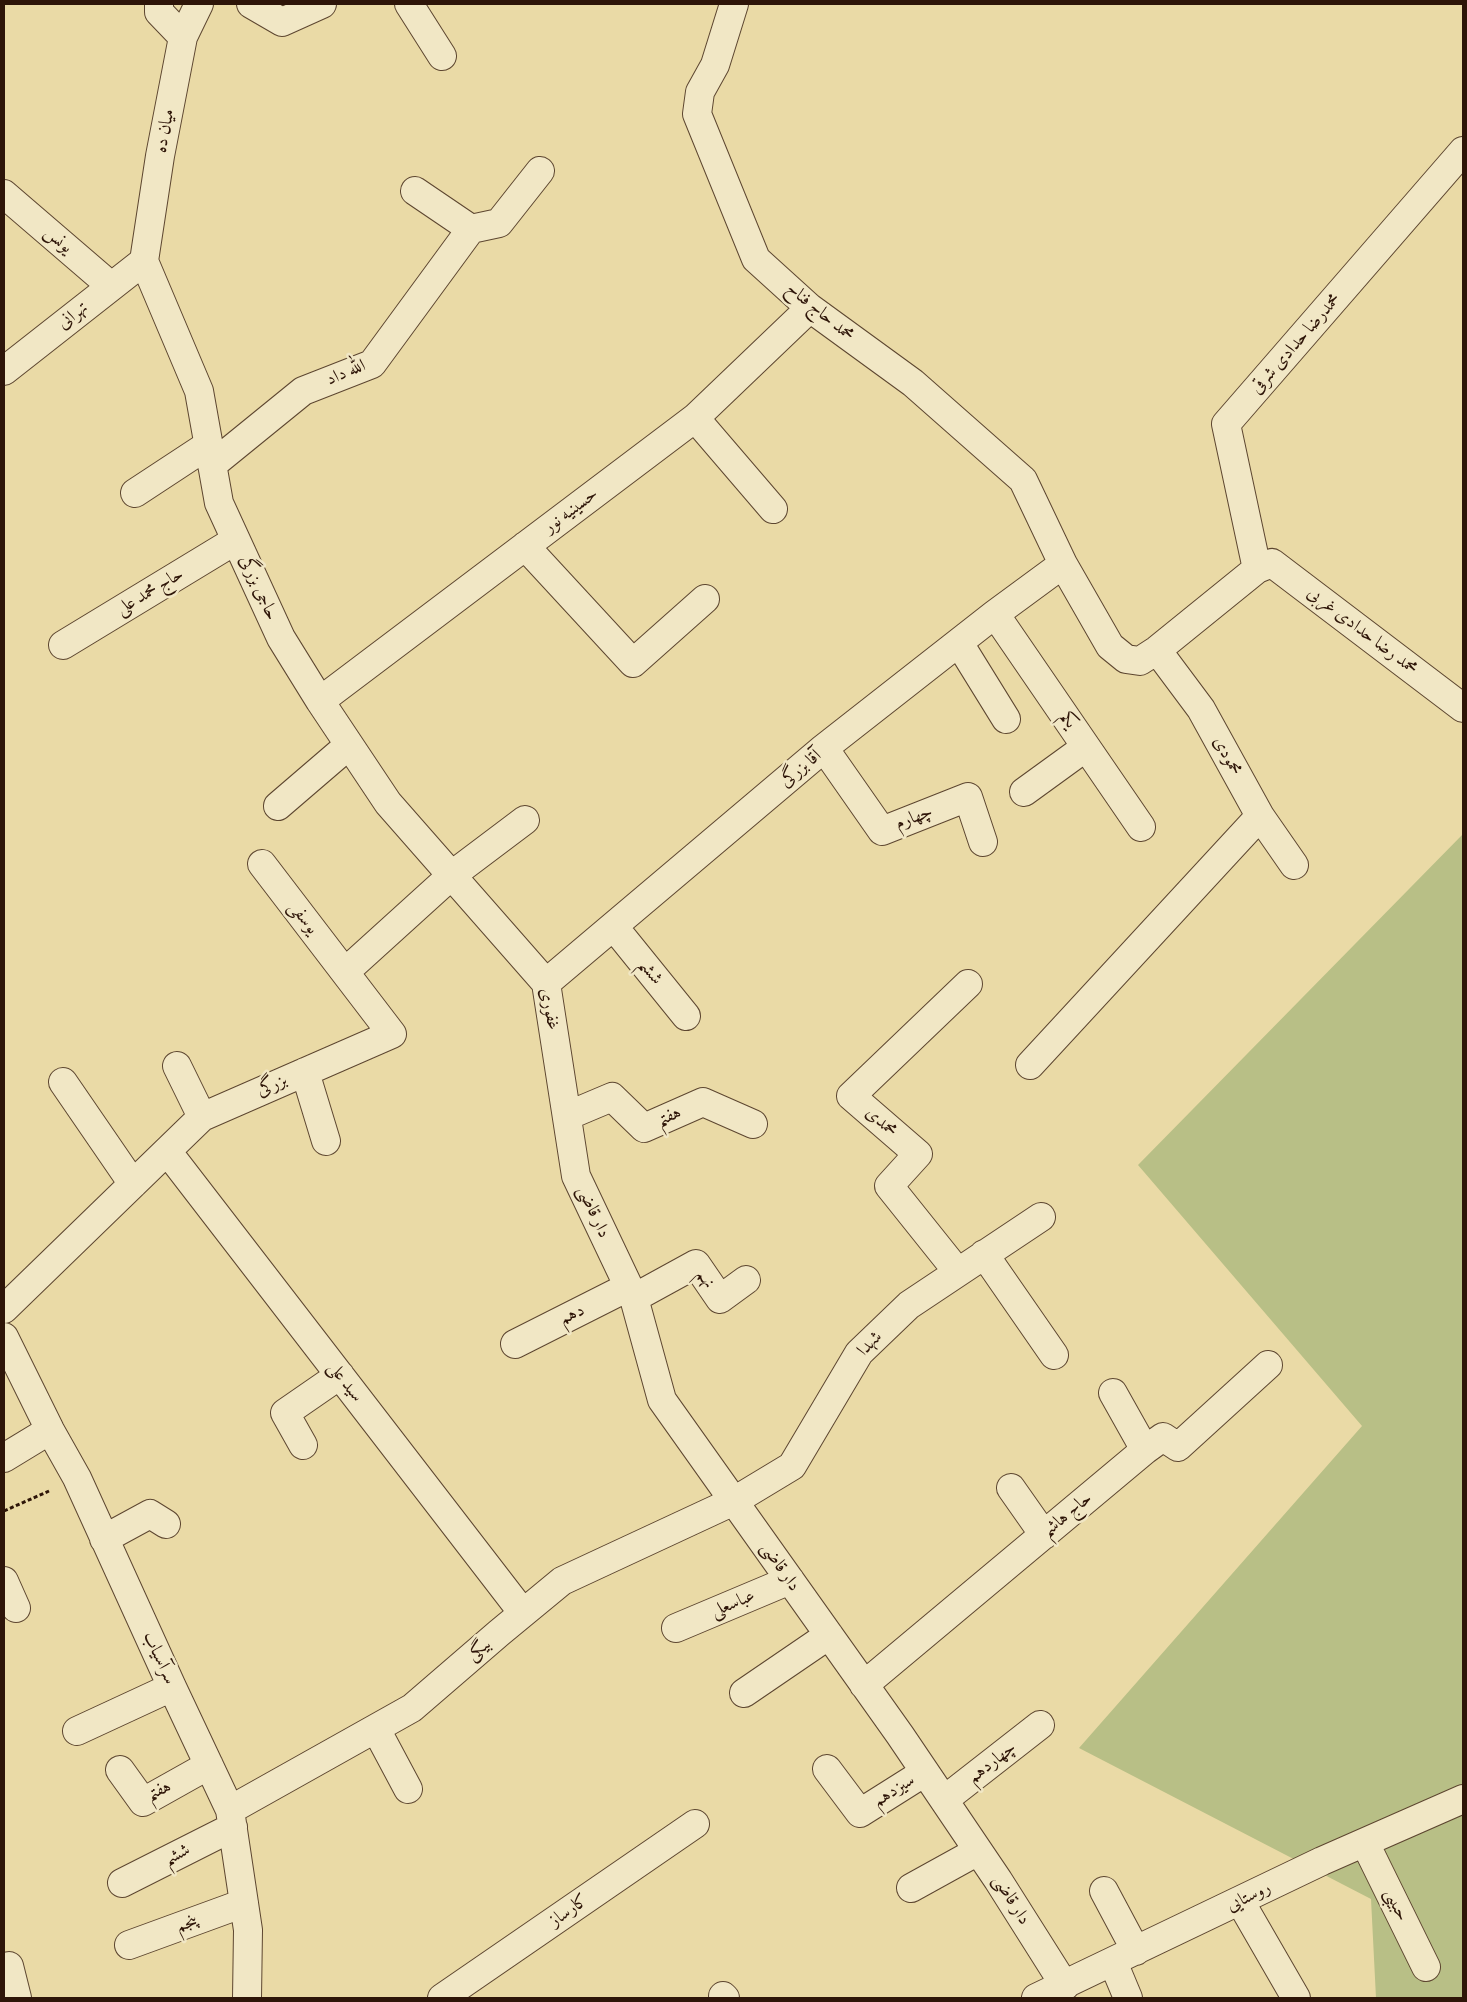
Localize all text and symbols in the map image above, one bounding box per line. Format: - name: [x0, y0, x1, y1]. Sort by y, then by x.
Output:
- street label: میان ده: [150, 107, 180, 155]
- street label: یونس: [39, 222, 77, 258]
- street label: محمد حاج فناح: [782, 278, 858, 346]
- street label: محمدرضا حدادی شرقی: [1246, 289, 1346, 399]
- street label: تهرانی: [53, 297, 93, 335]
- street label: الله داد: [323, 355, 369, 391]
- street label: حسینیه نور: [540, 484, 602, 538]
- street label: حاجی بزرگی: [234, 552, 282, 624]
- street label: حاج محمد علی: [112, 564, 188, 620]
- street label: محمد رضا حدادی غربی: [1302, 582, 1422, 680]
- street label: یکم: [1055, 707, 1081, 733]
- street label: محمودی: [1208, 733, 1246, 779]
- street label: آقا بزرگی: [776, 745, 826, 793]
- street label: چهارم: [892, 801, 936, 835]
- street label: یوسفی: [283, 897, 323, 939]
- street label: ششم: [633, 955, 667, 989]
- street label: غفوری: [534, 986, 564, 1032]
- street label: بزرگی: [254, 1070, 290, 1102]
- street label: هفتم: [653, 1102, 685, 1132]
- street label: محمدی: [861, 1102, 901, 1142]
- street label: دار قاضی: [572, 1183, 614, 1241]
- street label: نهم: [691, 1265, 719, 1293]
- street label: دهم: [556, 1300, 588, 1330]
- street label: شهدا: [853, 1327, 887, 1361]
- street label: سید علی: [322, 1357, 368, 1407]
- street label: حاج هاشم: [1037, 1488, 1097, 1542]
- street label: دار قاضی: [755, 1538, 805, 1596]
- street label: عباسعلی: [708, 1585, 758, 1623]
- street label: سرآسیاب: [137, 1628, 181, 1688]
- street label: بیگی: [463, 1634, 495, 1666]
- street label: چهاردهم: [963, 1737, 1021, 1789]
- street label: سیزدهم: [869, 1770, 919, 1812]
- street label: هفتم: [143, 1776, 175, 1806]
- street label: ششم: [160, 1839, 194, 1871]
- street label: دار قاضی: [987, 1871, 1035, 1929]
- street label: روستایی: [1223, 1877, 1275, 1917]
- street label: حبیبی: [1379, 1885, 1413, 1925]
- street label: کارساز: [545, 1890, 593, 1932]
- street label: پنجم: [173, 1910, 201, 1938]

